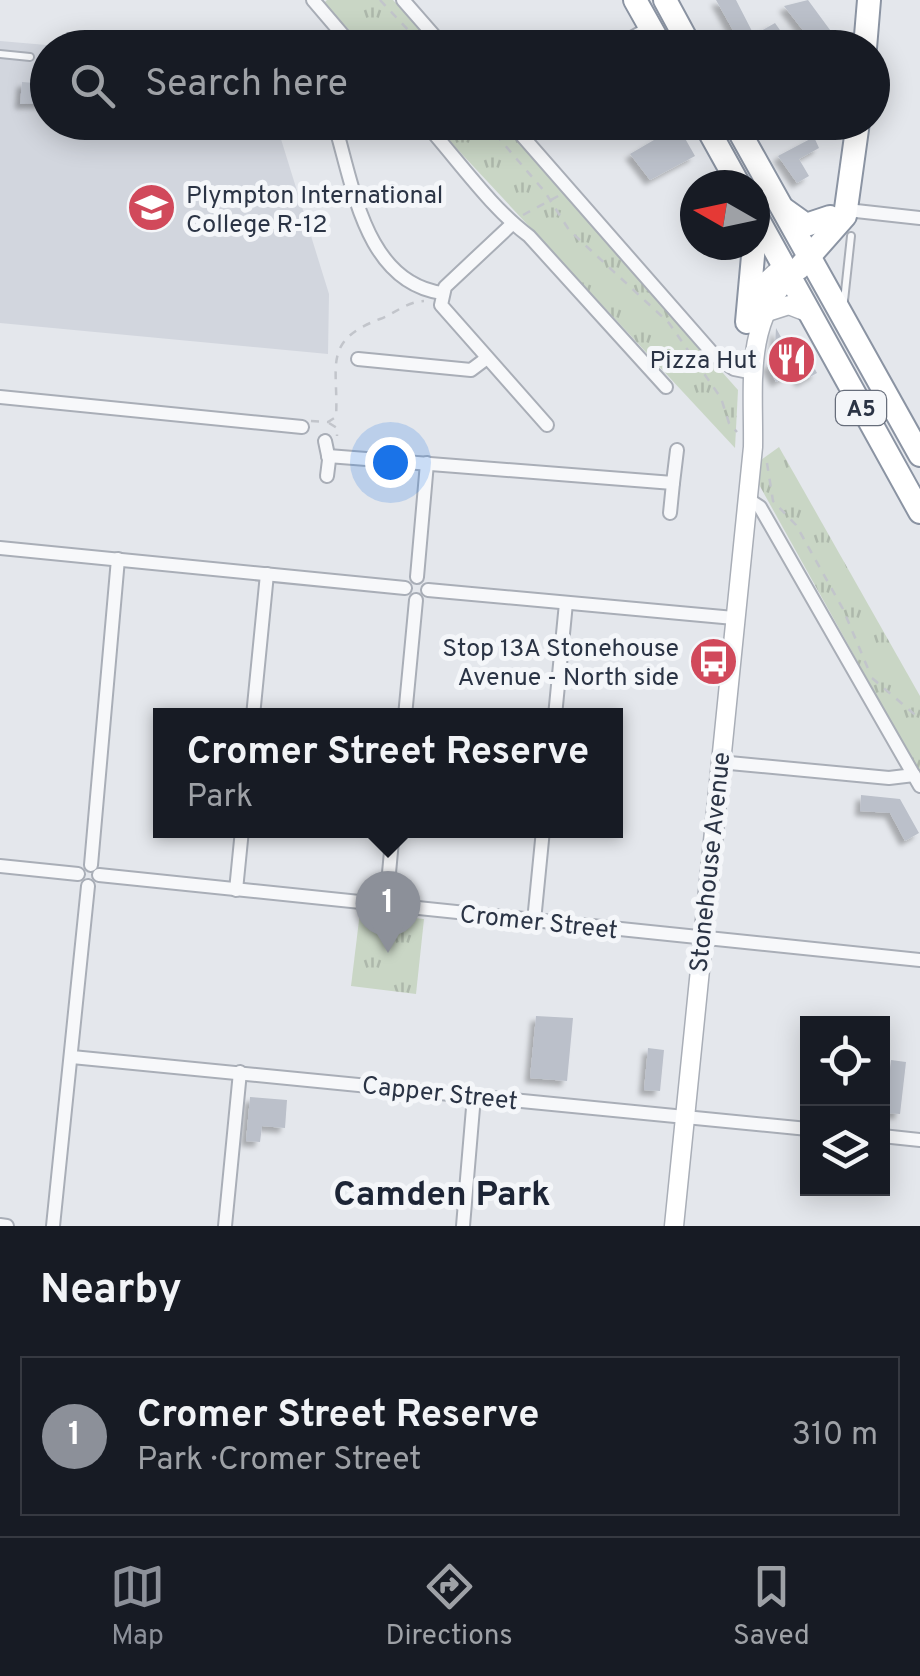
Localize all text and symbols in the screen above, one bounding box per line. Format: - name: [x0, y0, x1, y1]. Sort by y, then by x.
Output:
- search box: [30, 30, 890, 140]
- icon: search: [65, 58, 120, 113]
- text: Search here: [145, 61, 348, 110]
- north arrow: [680, 170, 770, 260]
- place label: Plympton International College R-12: [186, 181, 443, 242]
- school or university icon: Plympton International College R-12: [125, 182, 177, 234]
- restaurant icon: Pizza Hut: [766, 333, 818, 385]
- place label: Pizza Hut: [650, 346, 757, 378]
- road number: A5: [836, 391, 886, 425]
- your location: [365, 437, 416, 488]
- place label: Stop 13A Stonehouse Avenue - North side: [442, 634, 679, 695]
- bus stop icon: Stop 13A Stonehouse Avenue - North side: [688, 635, 740, 687]
- popup: [153, 708, 623, 838]
- text: Cromer Street Reserve: [187, 729, 589, 778]
- street label: Stonehouse Avenue: [684, 750, 739, 974]
- text: Park: [187, 778, 253, 818]
- pin: 1: [356, 870, 420, 953]
- street label: Cromer Street: [458, 900, 619, 948]
- map controls: [800, 1016, 890, 1196]
- button: locate: [800, 1016, 890, 1106]
- street label: Capper Street: [360, 1071, 519, 1119]
- button: layers: [800, 1106, 890, 1196]
- district label: Camden Park: [333, 1174, 551, 1218]
- text: Nearby: [40, 1265, 182, 1318]
- text: Cromer Street Reserve: [137, 1392, 539, 1441]
- text: 1: [68, 1416, 81, 1456]
- text: 310 m: [792, 1416, 878, 1456]
- text: Park · Cromer Street: [137, 1441, 421, 1481]
- tab: Map: [110, 1559, 165, 1655]
- tab: Directions: [385, 1559, 513, 1655]
- tab: Saved: [733, 1559, 810, 1655]

